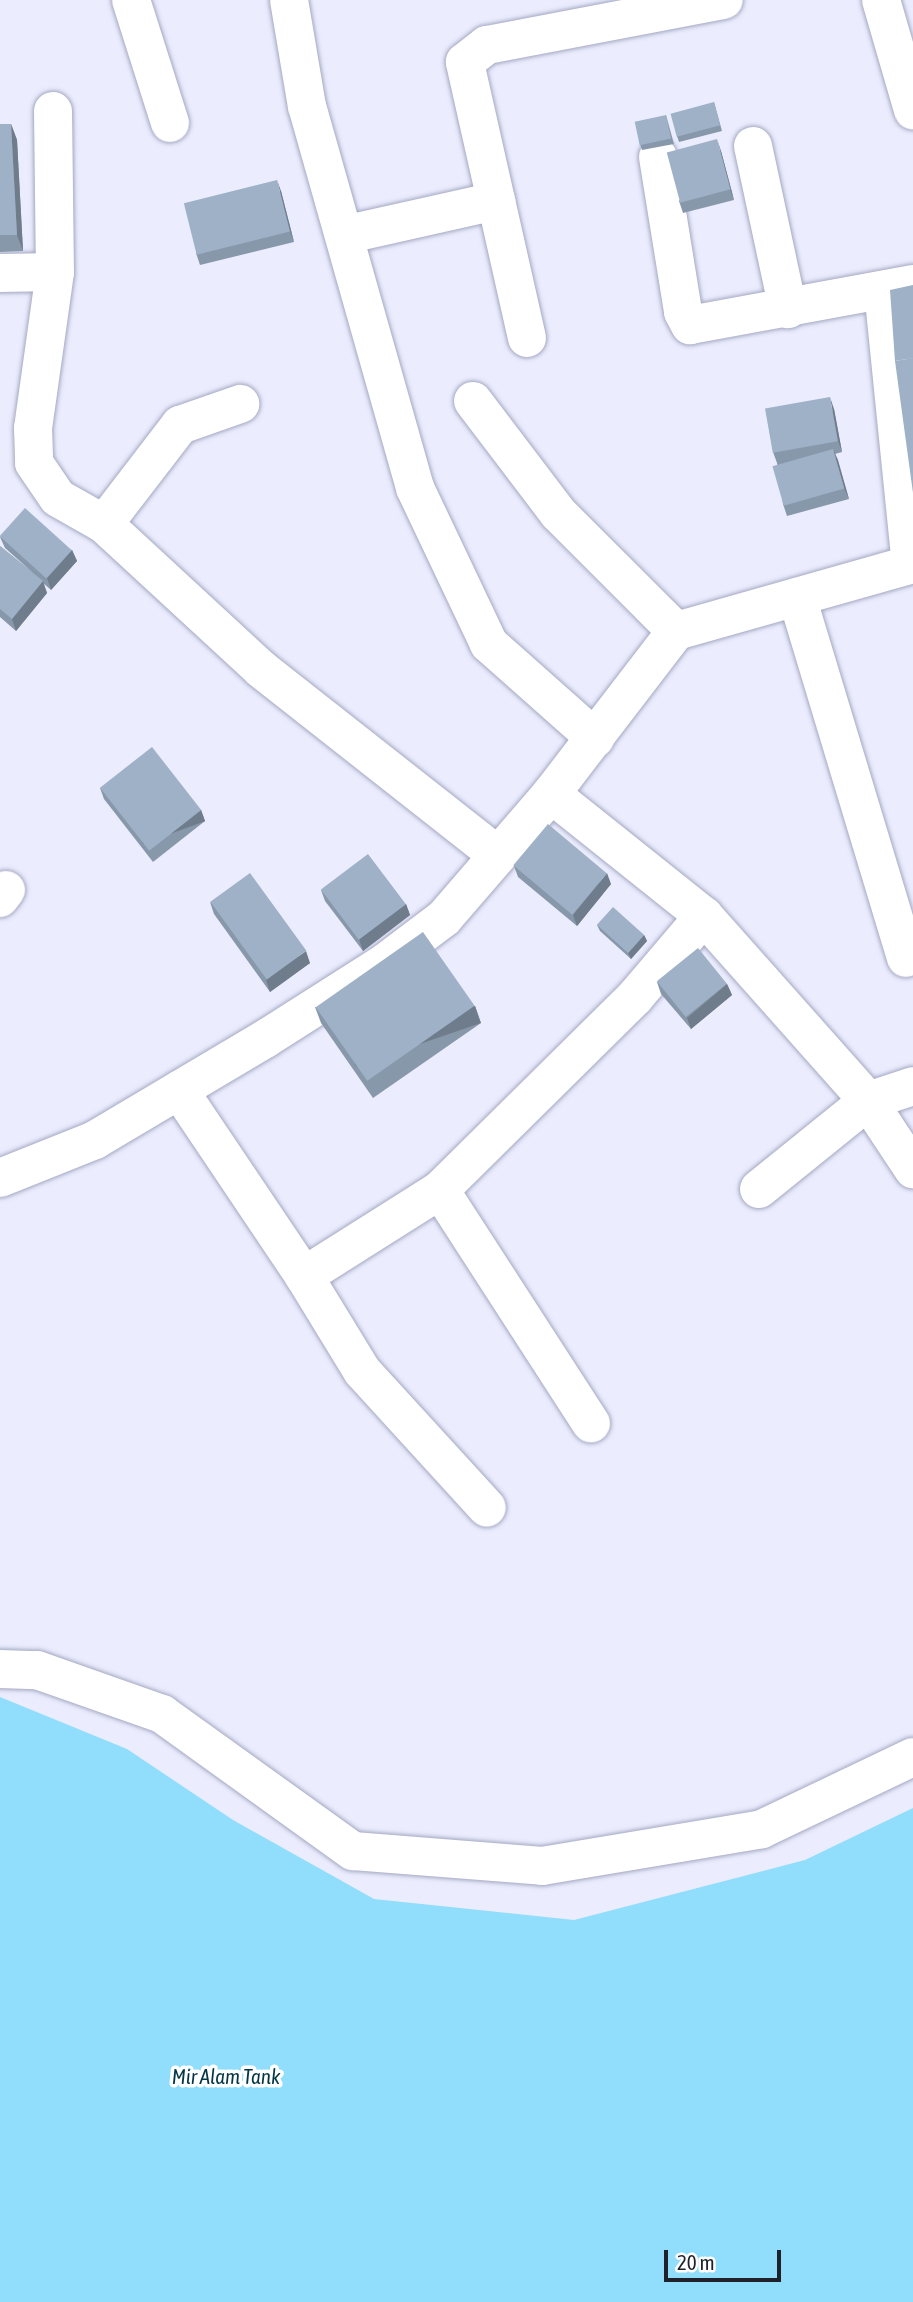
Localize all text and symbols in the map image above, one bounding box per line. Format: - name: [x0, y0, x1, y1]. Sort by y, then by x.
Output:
- water label: Mir Alam Tank: [172, 2063, 280, 2089]
- scale bar: [668, 2236, 785, 2280]
- text: 20 m: [677, 2250, 715, 2274]

